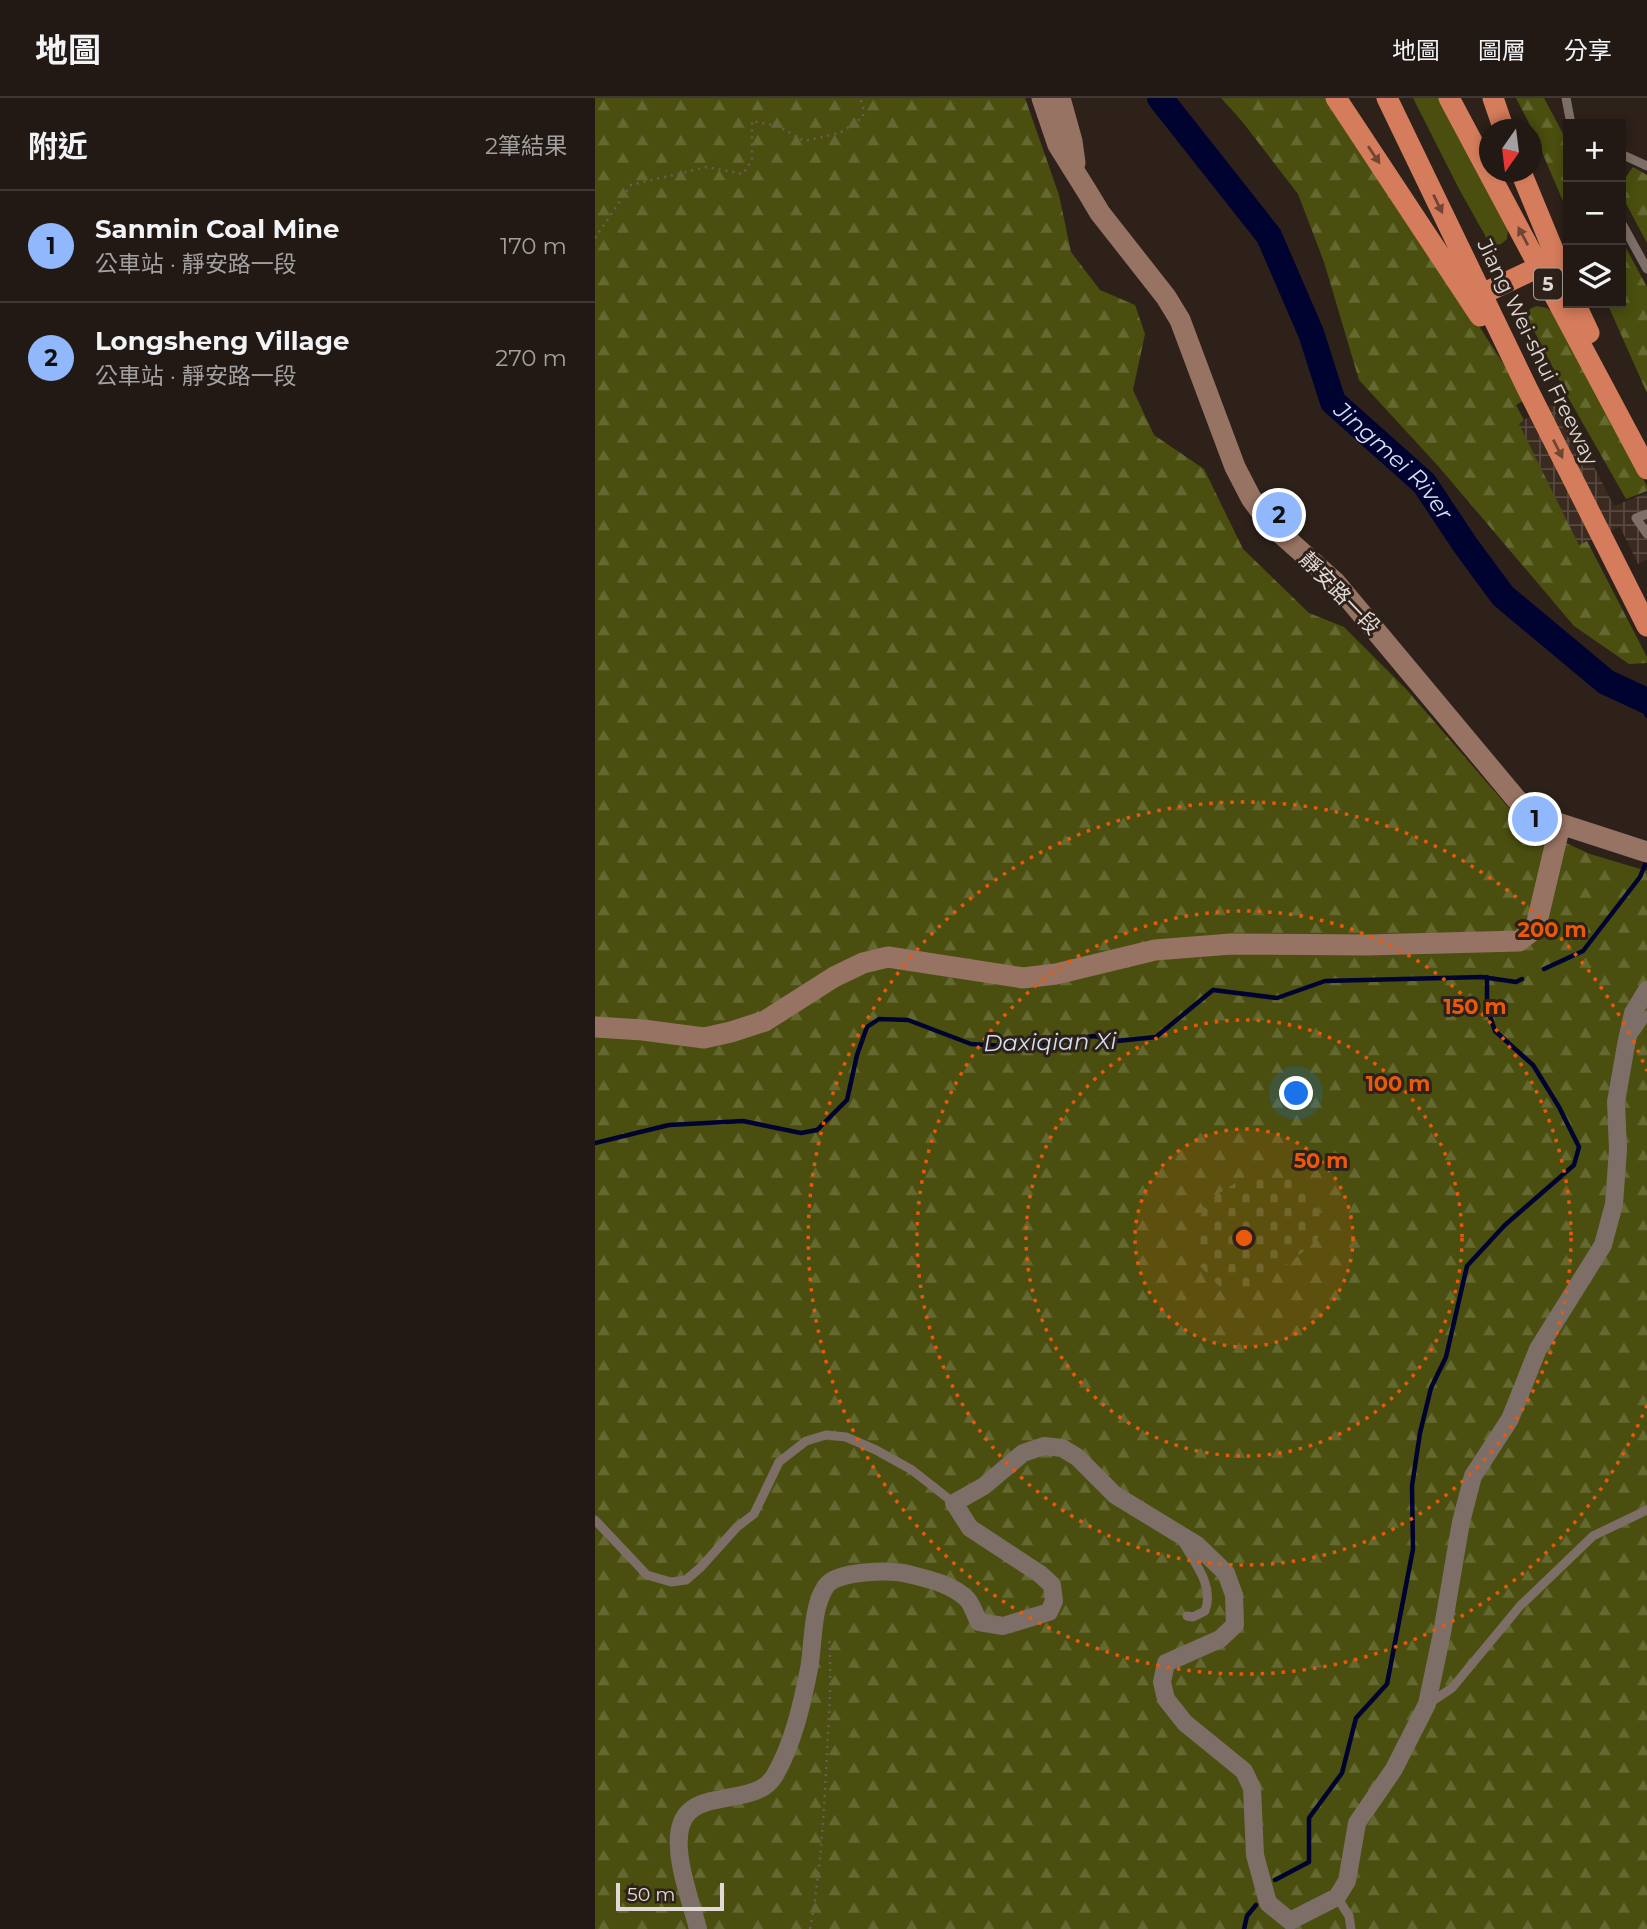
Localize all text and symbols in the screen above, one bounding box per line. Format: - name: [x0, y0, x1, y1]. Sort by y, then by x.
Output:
- text: 地圖: [35, 30, 101, 70]
- text: 地圖: [1392, 36, 1440, 65]
- text: 圖層: [1478, 36, 1526, 65]
- text: 分享: [1564, 36, 1612, 65]
- north arrow: [1479, 119, 1542, 182]
- map controls: [1563, 119, 1626, 308]
- button: +: [1563, 119, 1626, 182]
- text: 附近: [28, 128, 88, 165]
- text: 2筆結果: [485, 132, 567, 160]
- one-way arrow: [1367, 145, 1380, 164]
- button: −: [1563, 182, 1626, 245]
- one-way arrow: [1433, 194, 1444, 214]
- text: Sanmin Coal Mine: [95, 213, 340, 245]
- one-way arrow: [1517, 226, 1528, 246]
- text: 1: [46, 232, 56, 260]
- text: 170 m: [500, 232, 567, 260]
- street label: Jiang Wei-shui Freeway: [1472, 234, 1604, 470]
- button: layers: [1563, 245, 1626, 308]
- text: 公車站 · 靜安路一段: [95, 250, 297, 278]
- road number: 5: [1534, 268, 1562, 300]
- text: Longsheng Village: [95, 325, 349, 357]
- text: 2: [44, 344, 58, 372]
- text: 270 m: [495, 344, 567, 372]
- text: 公車站 · 靜安路一段: [95, 362, 297, 390]
- water label: Jingmei River: [1328, 395, 1459, 526]
- one-way arrow: [1553, 439, 1564, 459]
- pin: 2: [1256, 489, 1302, 541]
- street label: 靜安路一段: [1295, 547, 1385, 639]
- pin: 1: [1512, 793, 1558, 845]
- text: 200 m: [1518, 917, 1586, 942]
- text: 150 m: [1444, 994, 1506, 1019]
- water label: Daxiqian Xi: [983, 1027, 1118, 1057]
- text: 100 m: [1366, 1071, 1430, 1096]
- your location: [1279, 1076, 1313, 1110]
- text: 50 m: [1294, 1148, 1348, 1173]
- centre of rings: [1232, 1226, 1256, 1250]
- scale bar: [616, 1880, 725, 1912]
- text: 50 m: [627, 1883, 675, 1906]

